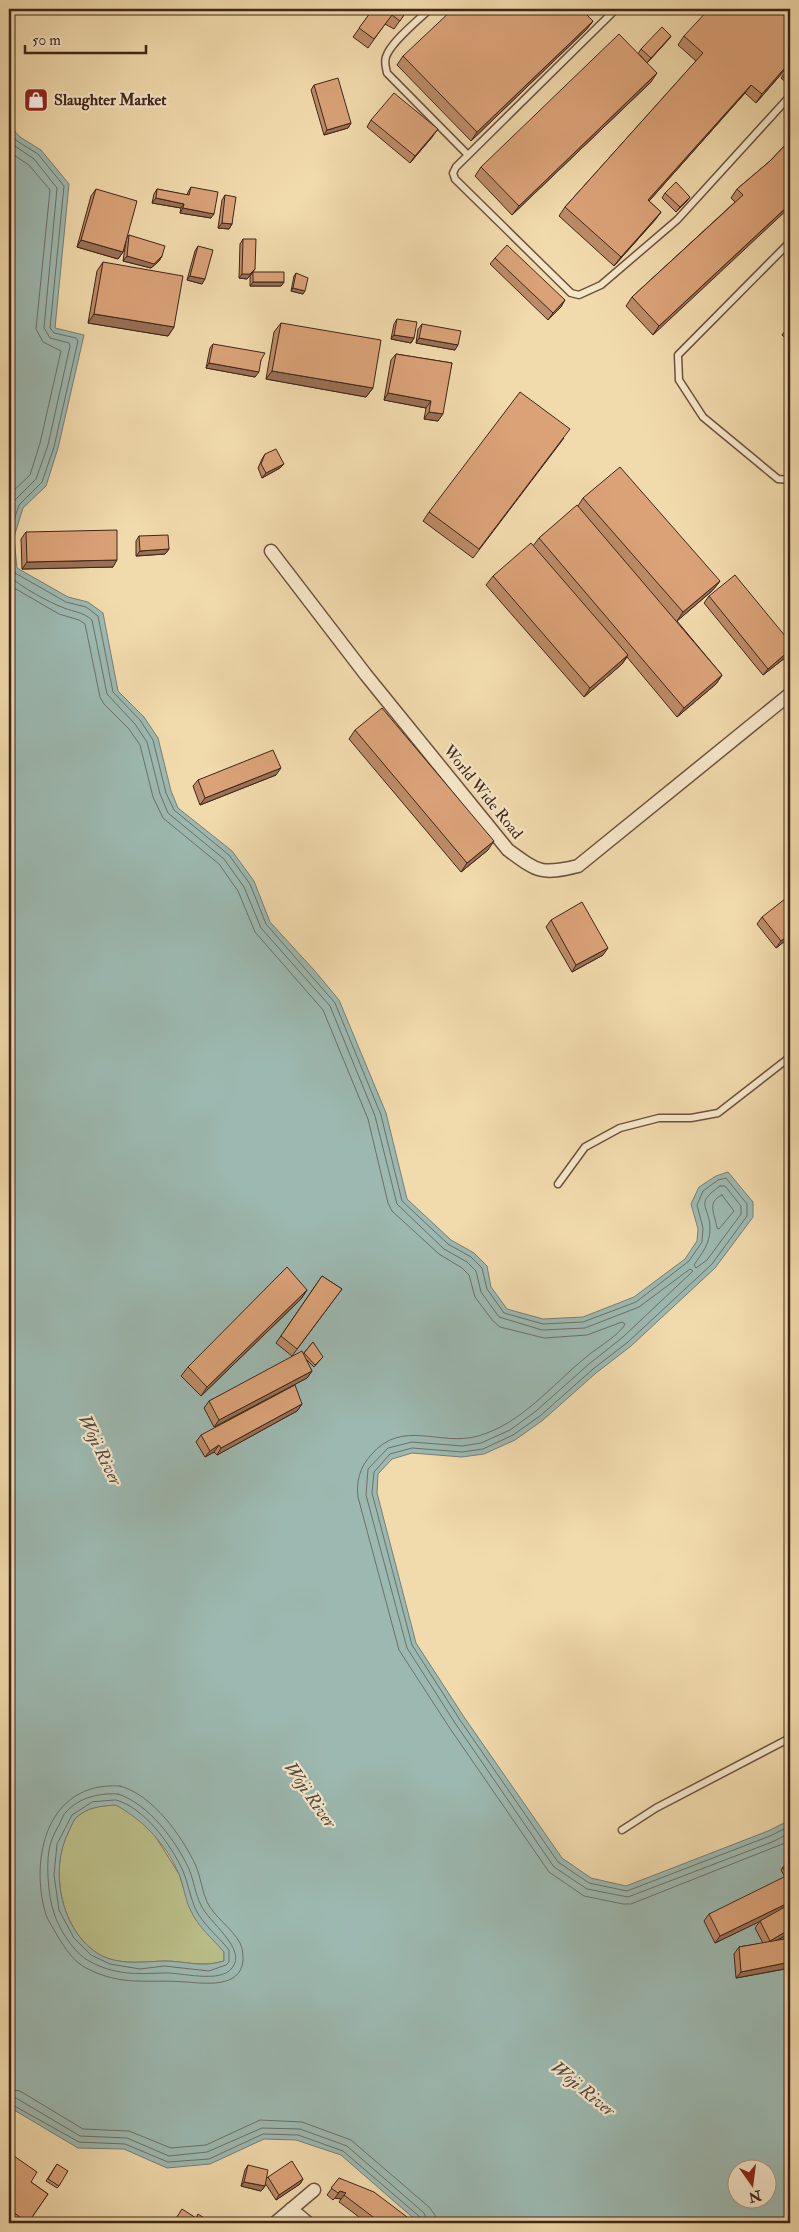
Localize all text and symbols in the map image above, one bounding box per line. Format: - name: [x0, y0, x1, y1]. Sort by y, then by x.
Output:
- scale bar: [25, 22, 146, 54]
- text: 50 m: [32, 31, 61, 50]
- shop icon: Slaughter Market: [23, 87, 49, 113]
- place label: Slaughter Market: [54, 90, 167, 111]
- street label: World Wide Road: [438, 740, 527, 843]
- water label: Woji River: [73, 1411, 128, 1490]
- water label: Woji River: [279, 1757, 342, 1834]
- water label: Woji River: [546, 2056, 621, 2123]
- north arrow: [726, 2160, 776, 2210]
- text: N: [746, 2186, 764, 2206]

